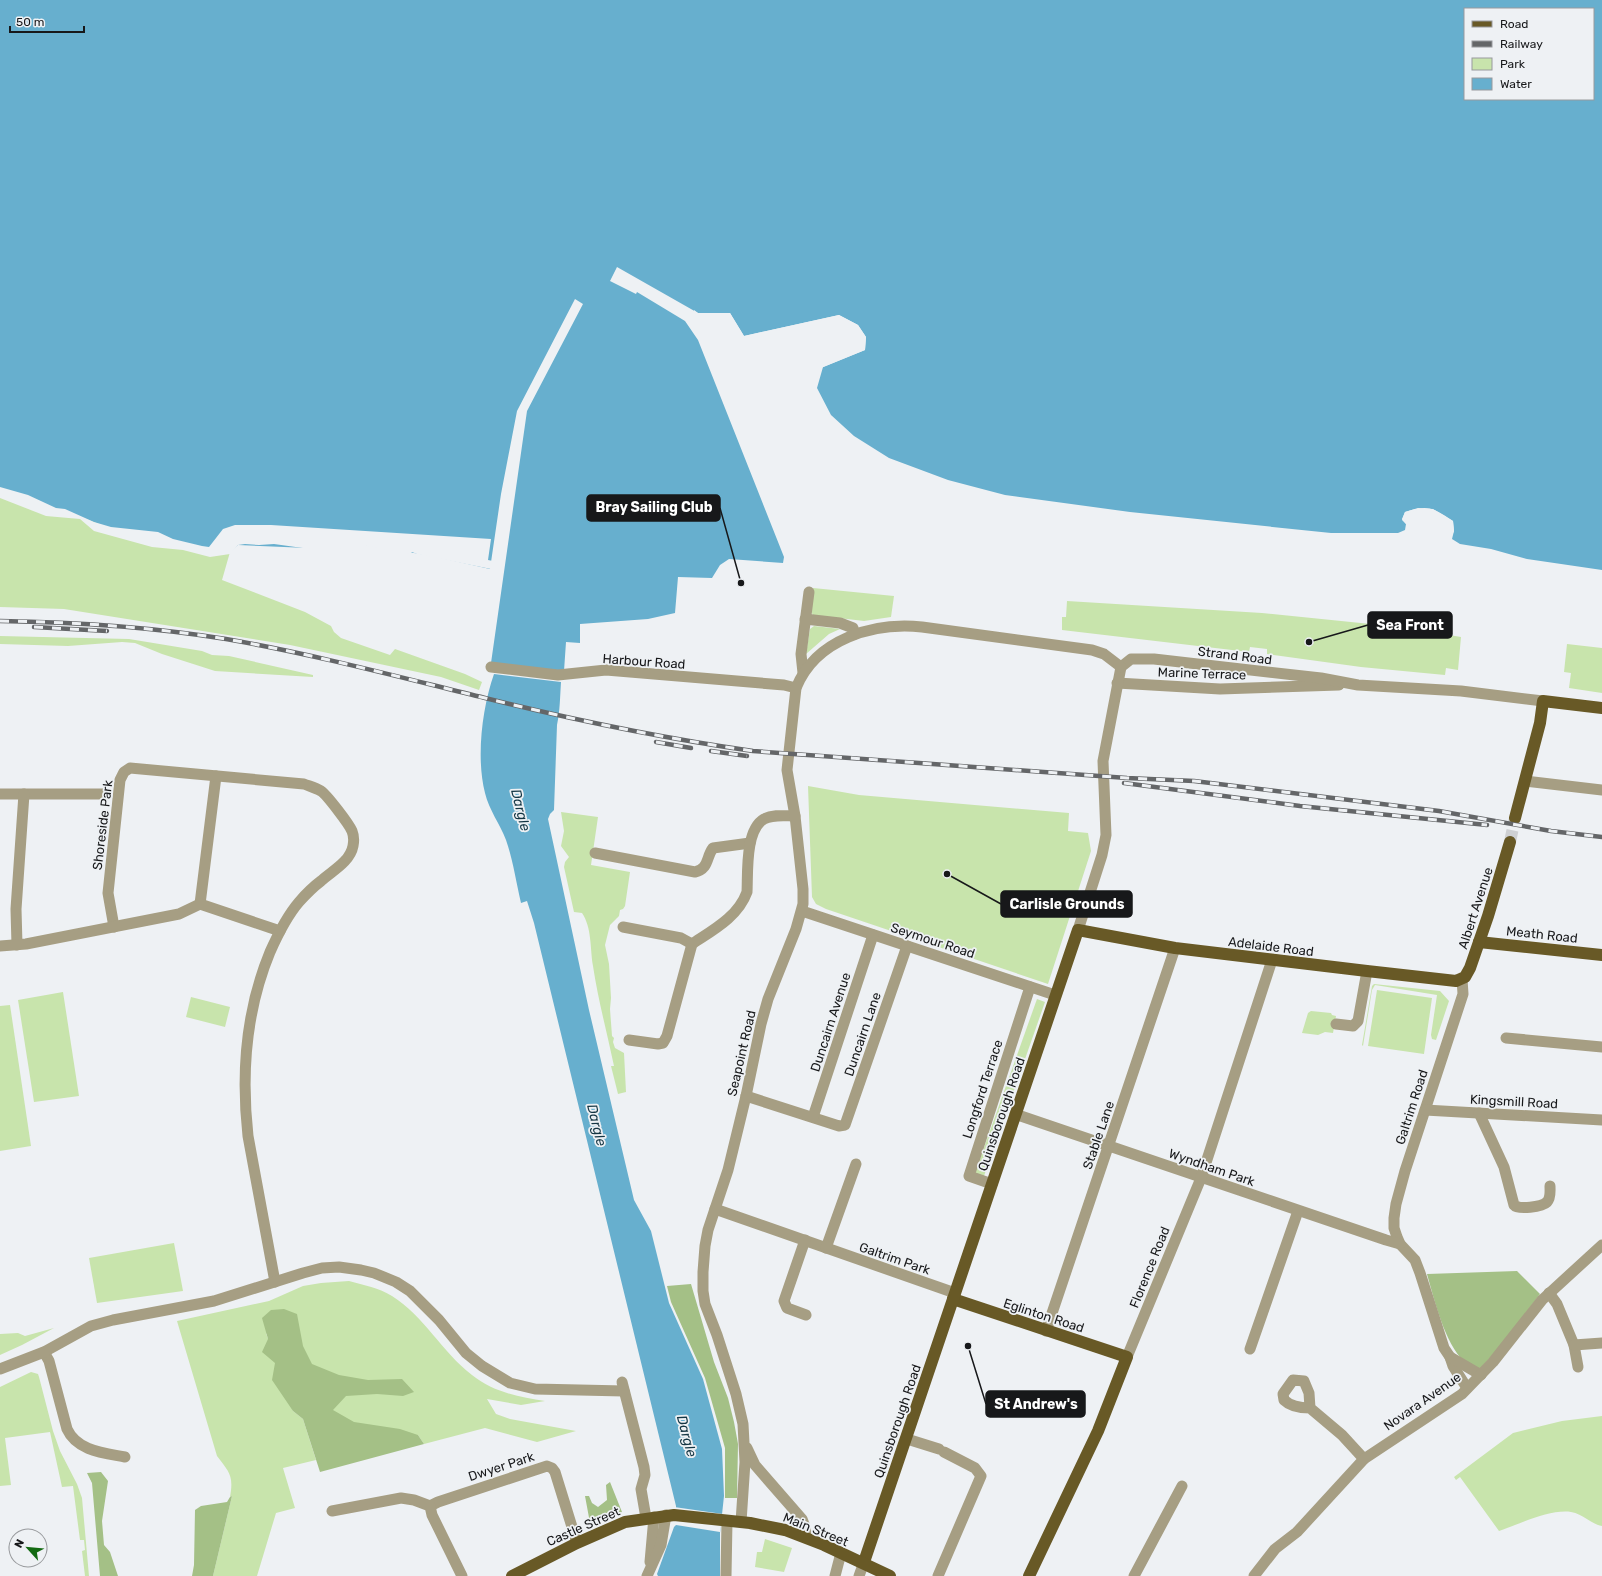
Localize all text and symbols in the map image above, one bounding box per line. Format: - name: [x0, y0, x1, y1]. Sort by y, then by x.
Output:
- scale bar: [10, 8, 84, 34]
- legend: [1464, 8, 1594, 100]
- text: 50 m: [16, 15, 44, 29]
- text: Road: [1500, 17, 1528, 31]
- text: Railway: [1500, 37, 1543, 51]
- text: Park: [1500, 57, 1526, 71]
- text: Water: [1500, 77, 1532, 91]
- callout: Bray Sailing Club: [587, 495, 720, 521]
- text: Bray Sailing Club: [595, 499, 713, 516]
- callout: Sea Front: [1368, 612, 1452, 638]
- text: Sea Front: [1376, 617, 1444, 634]
- street label: Strand Road: [1197, 643, 1273, 667]
- street label: Harbour Road: [602, 651, 686, 672]
- street label: Marine Terrace: [1157, 664, 1247, 683]
- street label: Shoreside Park: [90, 779, 115, 871]
- water label: Dargle: [507, 787, 534, 833]
- street label: Albert Avenue: [1455, 865, 1496, 951]
- callout: Carlisle Grounds: [1001, 891, 1132, 917]
- text: Carlisle Grounds: [1010, 896, 1125, 913]
- street label: Seymour Road: [889, 920, 977, 961]
- street label: Meath Road: [1506, 923, 1578, 946]
- street label: Adelaide Road: [1227, 934, 1315, 959]
- street label: Duncairn Avenue: [807, 971, 854, 1074]
- street label: Duncairn Lane: [841, 990, 884, 1078]
- street label: Seapoint Road: [724, 1009, 759, 1098]
- street label: Longford Terrace: [959, 1038, 1006, 1141]
- street label: Quinsborough Road: [975, 1055, 1029, 1173]
- street label: Galtrim Road: [1392, 1068, 1431, 1147]
- street label: Kingsmill Road: [1469, 1092, 1558, 1112]
- street label: Stable Lane: [1080, 1099, 1117, 1171]
- water label: Dargle: [583, 1102, 610, 1148]
- street label: Wyndham Park: [1167, 1146, 1257, 1189]
- street label: Florence Road: [1126, 1224, 1173, 1310]
- street label: Galtrim Park: [857, 1239, 933, 1278]
- street label: Eglinton Road: [1001, 1295, 1086, 1337]
- street label: Quinsborough Road: [871, 1362, 925, 1480]
- street label: Novara Avenue: [1381, 1369, 1464, 1434]
- callout: St Andrew's: [986, 1391, 1085, 1417]
- text: St Andrew's: [994, 1396, 1078, 1413]
- water label: Dargle: [673, 1413, 700, 1459]
- street label: Dwyer Park: [466, 1449, 536, 1484]
- street label: Castle Street: [544, 1504, 622, 1549]
- street label: Main Street: [781, 1510, 851, 1549]
- north arrow: [8, 1528, 48, 1568]
- text: N: [12, 1537, 27, 1550]

